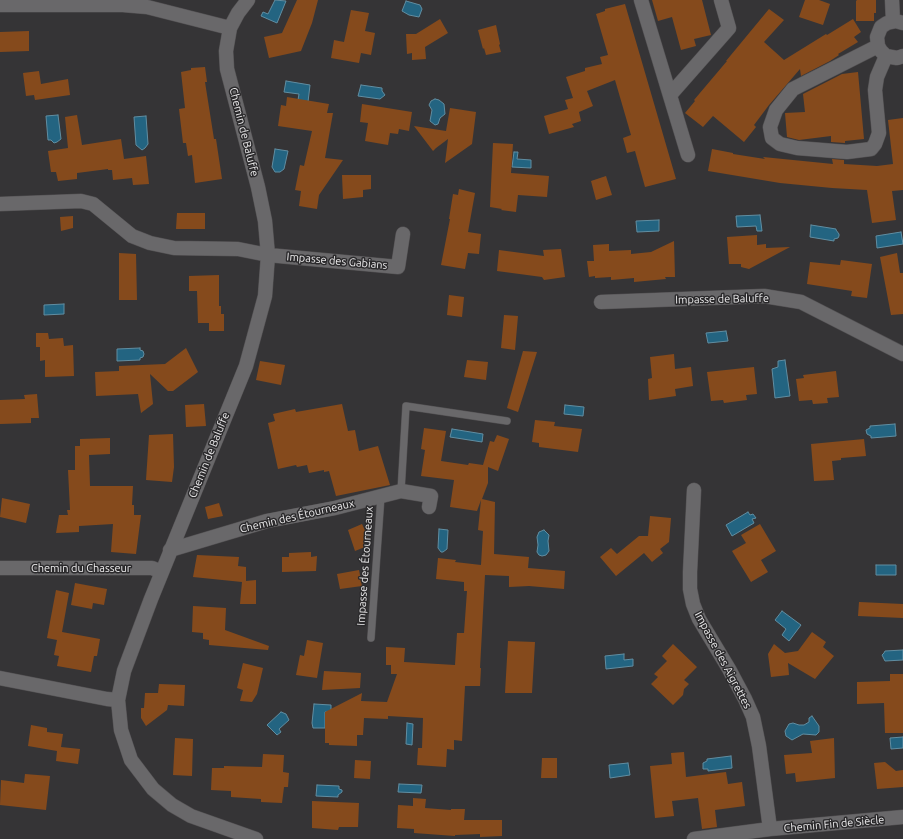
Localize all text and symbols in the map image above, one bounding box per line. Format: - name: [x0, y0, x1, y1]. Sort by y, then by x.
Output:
- street label: Chemin de Baluffe: [227, 86, 261, 178]
- street label: Impasse des Gabians: [286, 250, 388, 272]
- street label: Impasse de Baluffe: [675, 292, 769, 306]
- street label: Chemin de Baluffe: [186, 410, 232, 500]
- street label: Chemin des Étourneaux: [238, 496, 356, 536]
- street label: Impasse des Étourneaux: [354, 506, 376, 626]
- street label: Chemin du Chasseur: [31, 561, 131, 575]
- street label: Impasse des Aigrettes: [692, 609, 754, 711]
- street label: Chemin Fin de Siècle: [783, 813, 885, 835]

